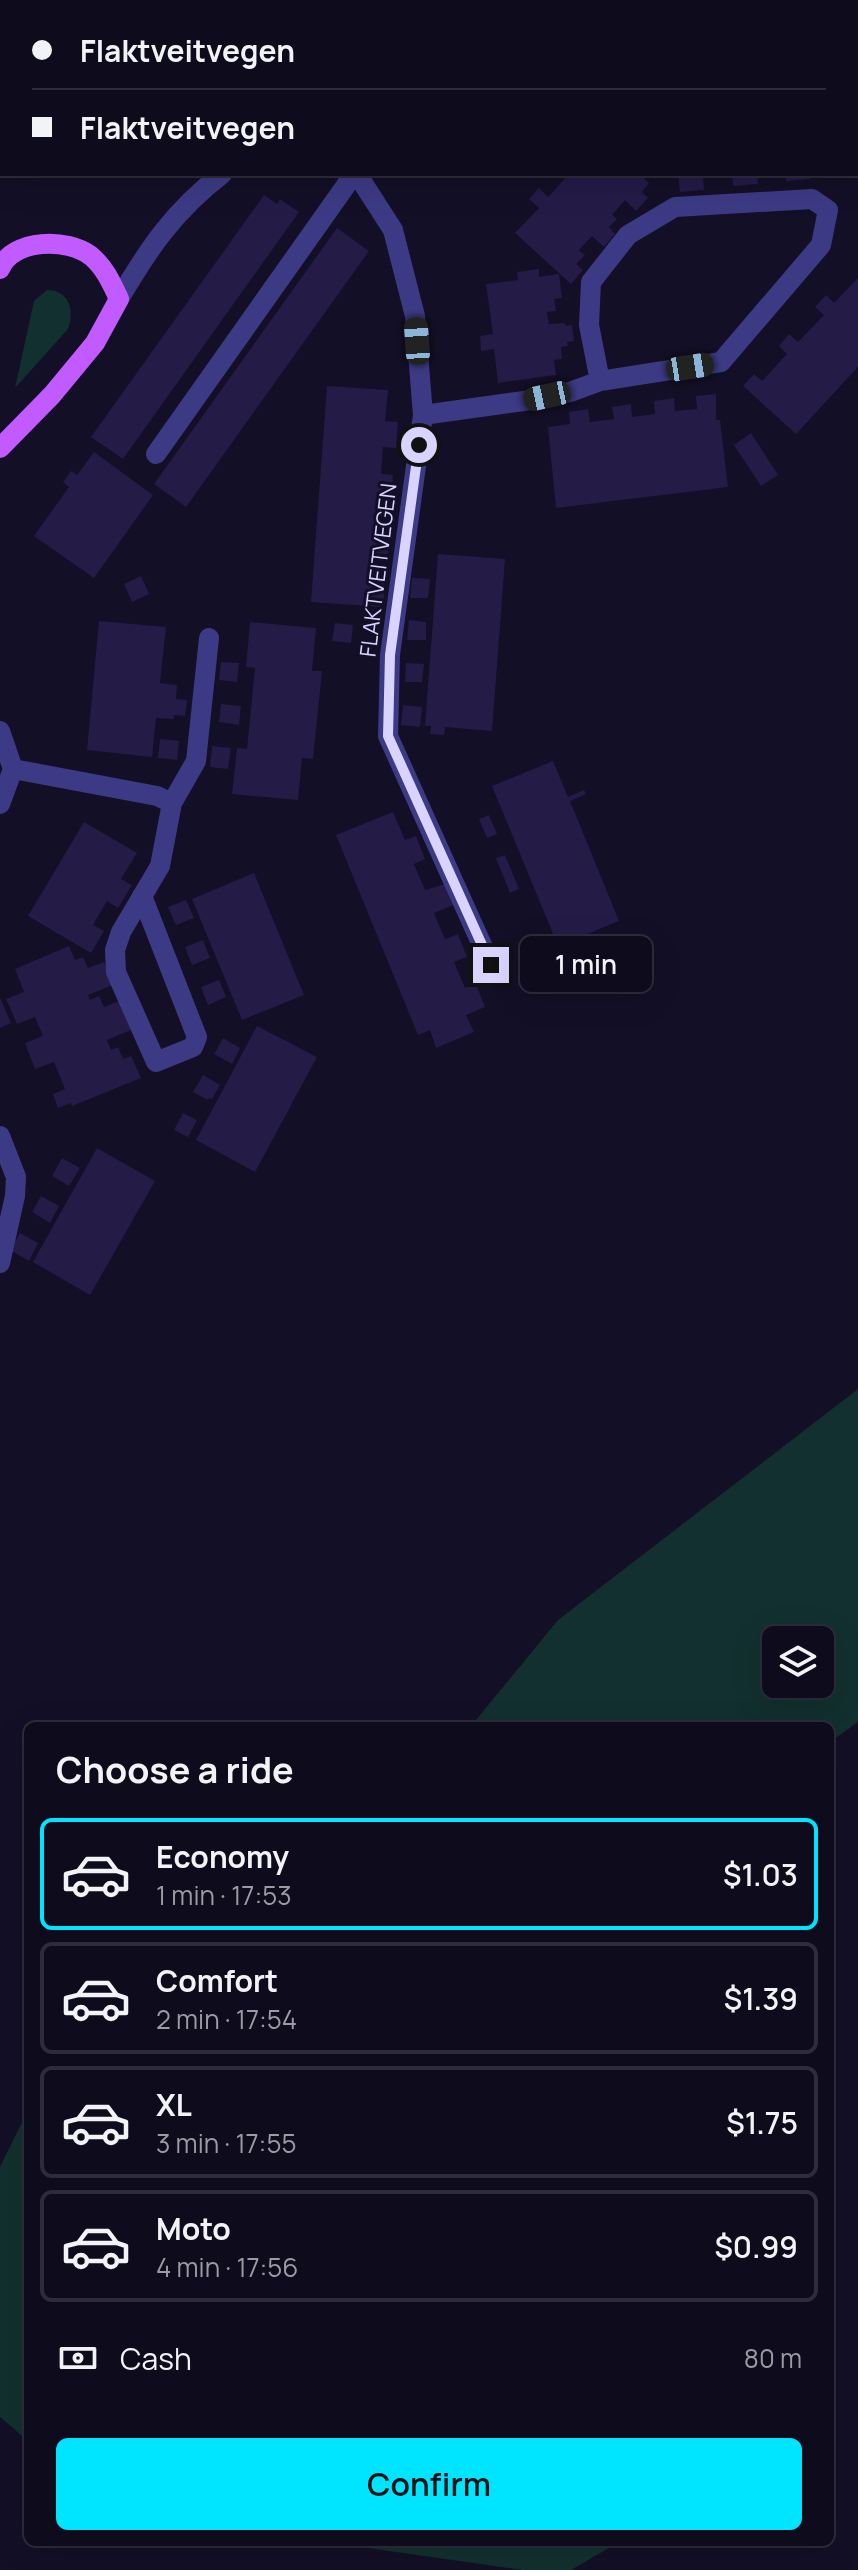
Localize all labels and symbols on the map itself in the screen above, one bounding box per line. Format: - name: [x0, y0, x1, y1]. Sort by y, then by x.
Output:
- car: [403, 316, 431, 366]
- car: [664, 351, 716, 383]
- car: [521, 379, 573, 413]
- route start: [401, 427, 437, 463]
- street label: FLAKTVEITVEGEN: [352, 481, 404, 659]
- callout: 1 min: [519, 937, 651, 993]
- route end: [473, 947, 509, 983]

